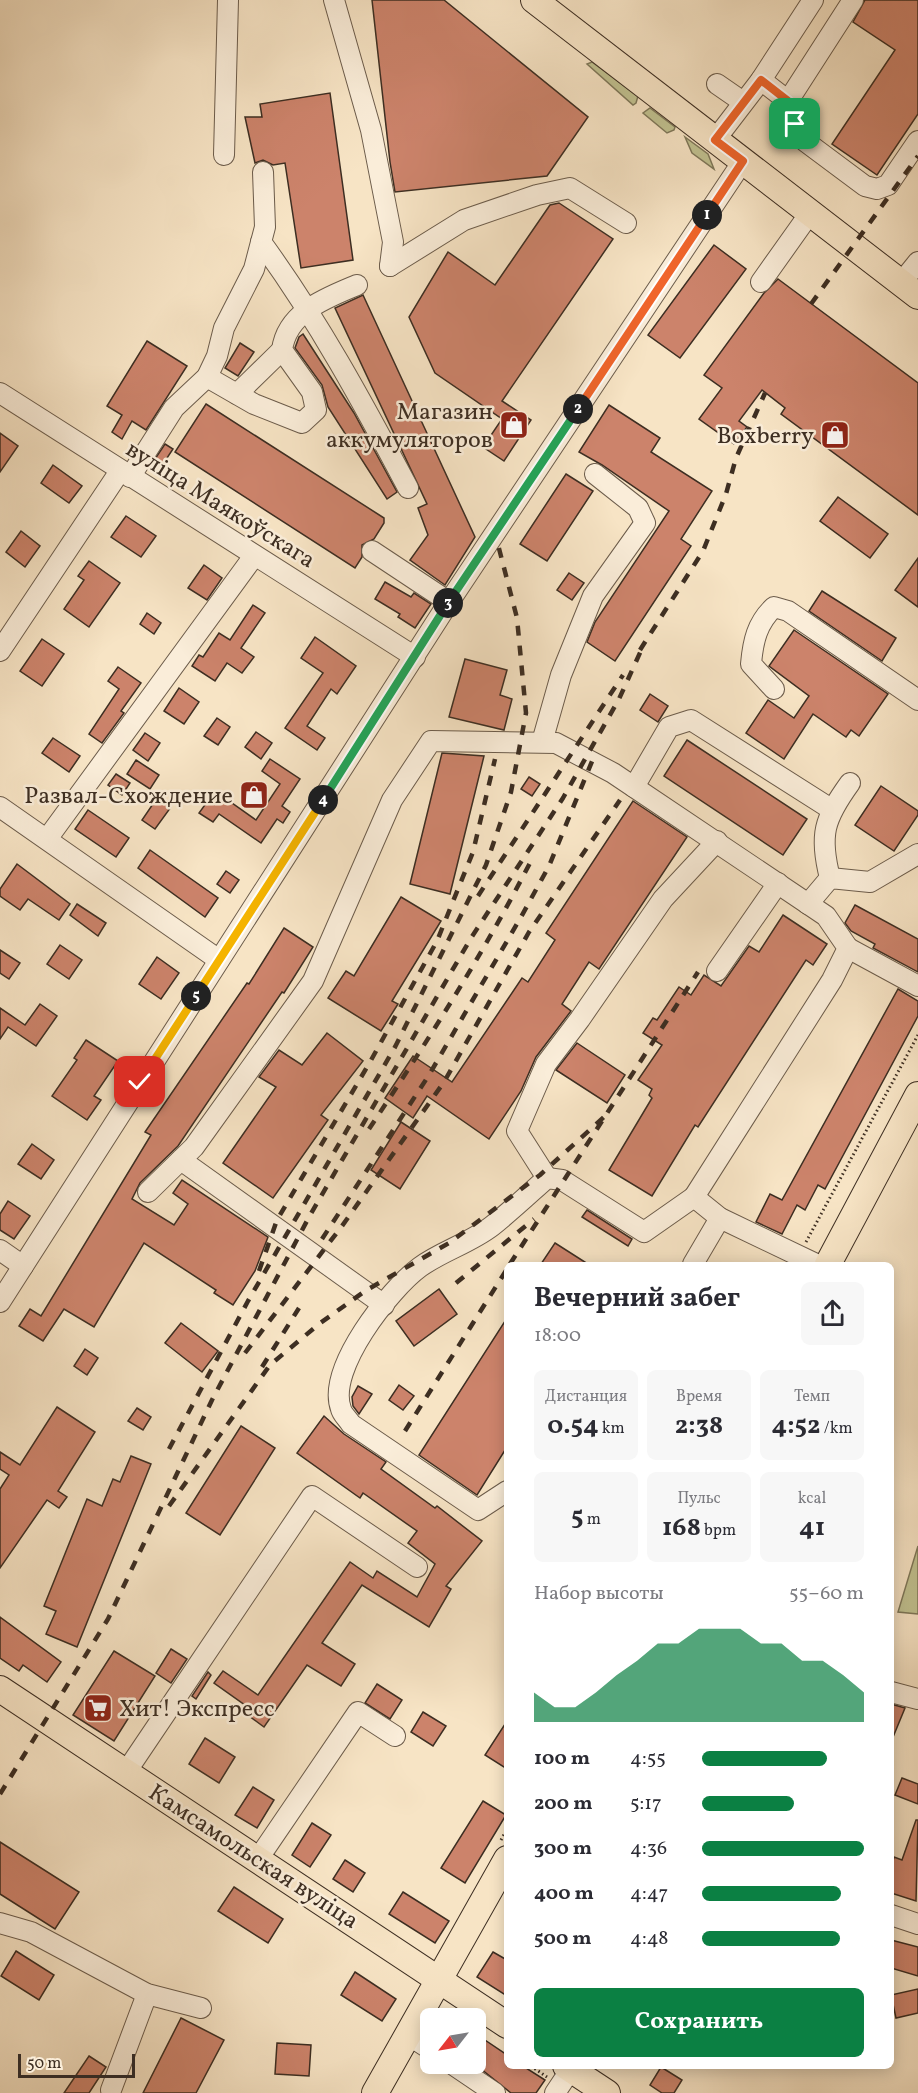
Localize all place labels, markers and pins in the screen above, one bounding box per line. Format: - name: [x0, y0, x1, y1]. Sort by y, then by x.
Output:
- pin: [769, 98, 820, 149]
- pin: 1: [692, 200, 722, 230]
- pin: 2: [563, 394, 593, 424]
- place label: Магазин аккумуляторов: [326, 396, 493, 458]
- shop icon: Магазин аккумуляторов: [498, 409, 530, 441]
- shop icon: Boxberry: [819, 419, 851, 451]
- place label: Boxberry: [717, 420, 814, 454]
- pin: 3: [433, 588, 463, 618]
- shop icon: Развал-Схождение: [238, 779, 270, 811]
- place label: Развал-Схождение: [24, 780, 233, 814]
- pin: 4: [308, 785, 338, 815]
- pin: 5: [181, 981, 211, 1011]
- pin: [114, 1056, 165, 1107]
- supermarket icon: Хит! Экспресс: [82, 1692, 114, 1724]
- place label: Хит! Экспресс: [119, 1693, 275, 1727]

